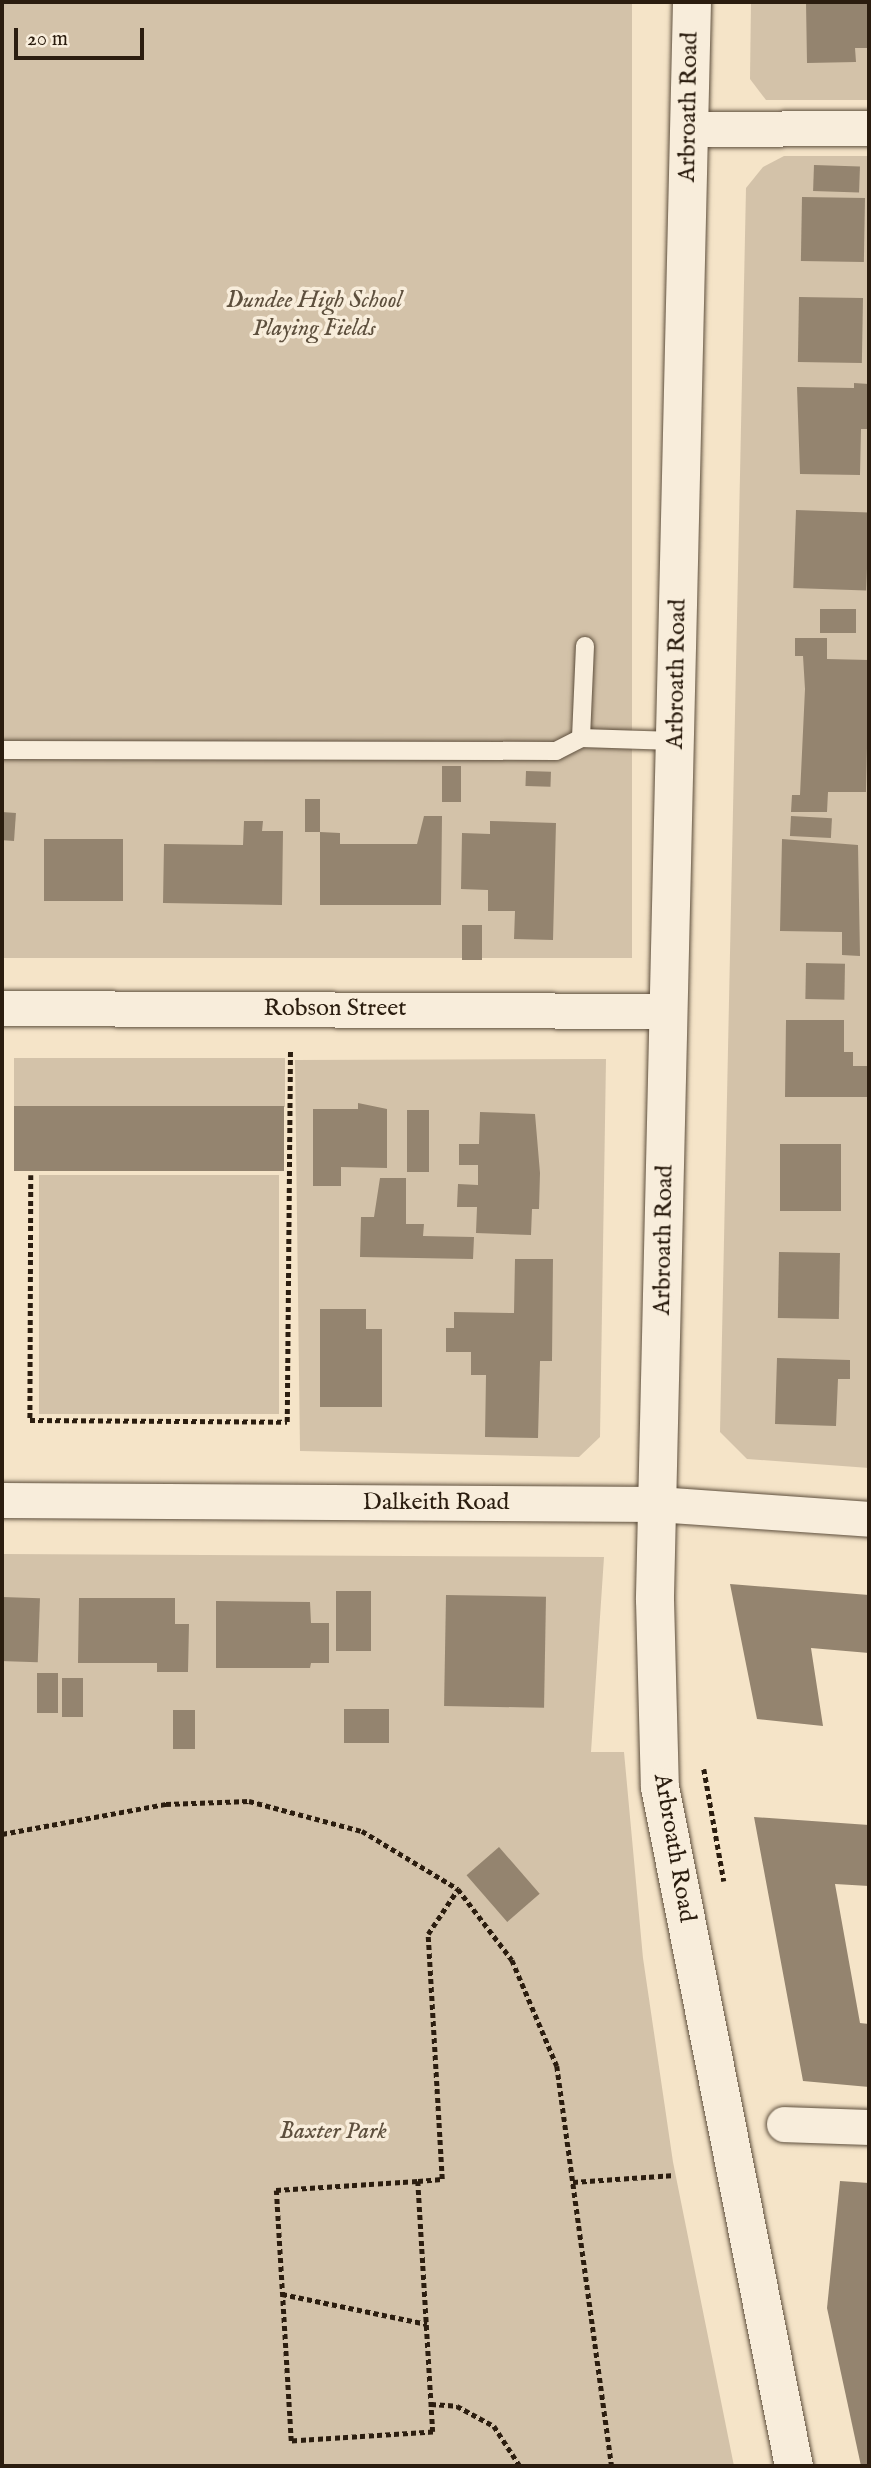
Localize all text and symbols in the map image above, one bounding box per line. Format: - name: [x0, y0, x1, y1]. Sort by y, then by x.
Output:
- scale bar: [18, 14, 147, 58]
- text: 20 m: [27, 26, 68, 53]
- street label: Arbroath Road: [673, 32, 705, 182]
- park label: Dundee High School Playing Fields: [226, 287, 402, 343]
- street label: Arbroath Road: [661, 599, 693, 749]
- street label: Robson Street: [264, 995, 406, 1023]
- street label: Arbroath Road: [648, 1165, 680, 1315]
- street label: Dalkeith Road: [363, 1489, 509, 1517]
- street label: Arbroath Road: [647, 1771, 701, 1925]
- park label: Baxter Park: [279, 2118, 387, 2146]

